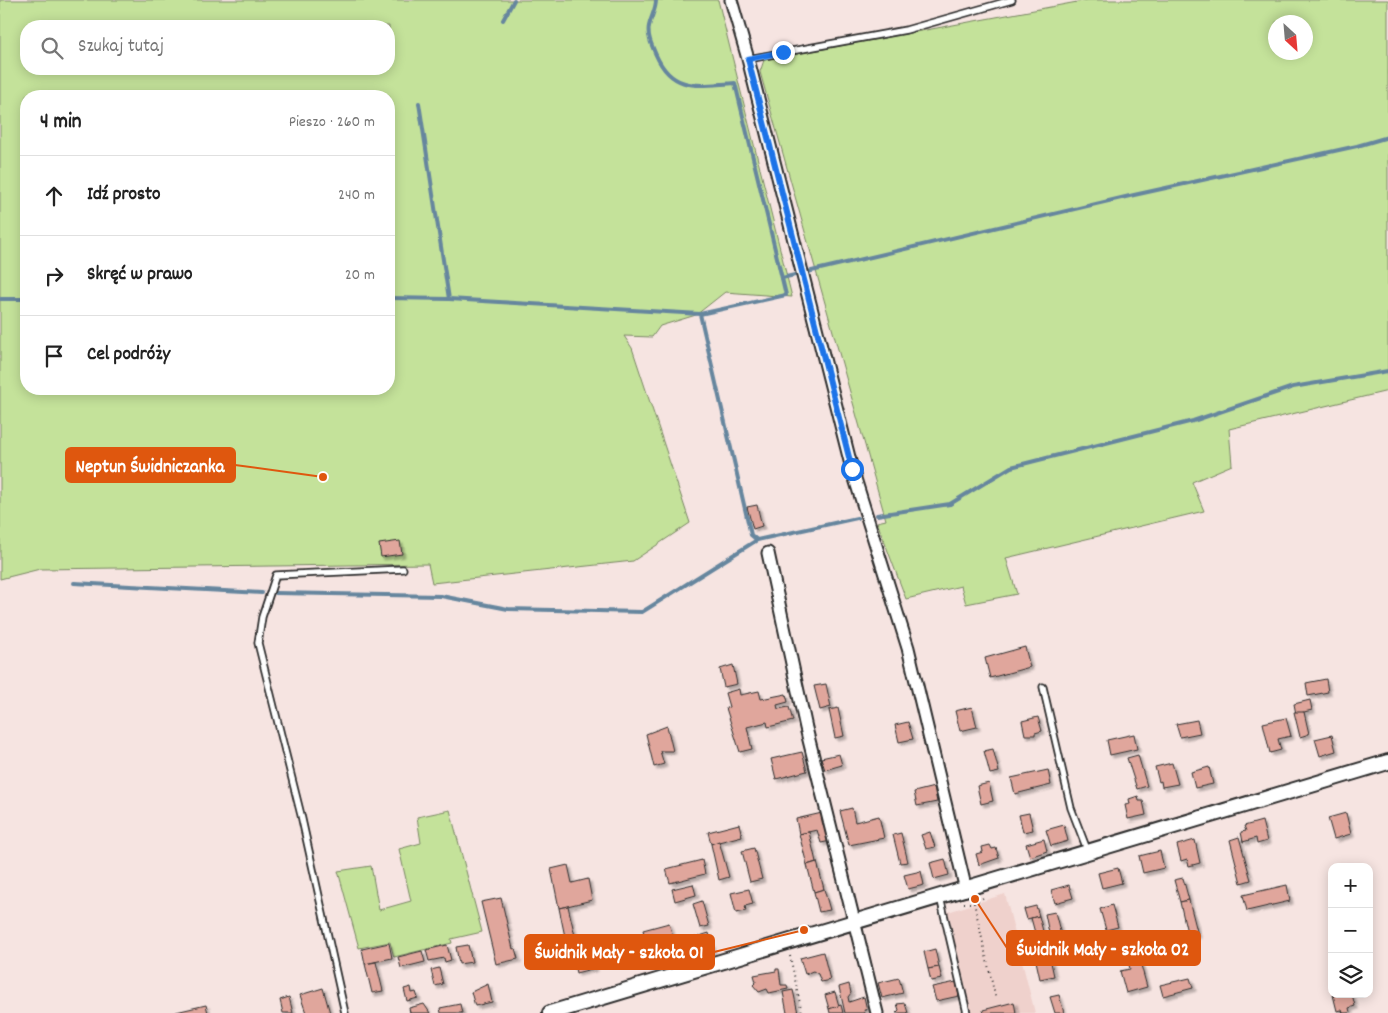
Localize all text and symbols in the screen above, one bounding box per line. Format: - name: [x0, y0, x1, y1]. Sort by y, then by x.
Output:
- north arrow: [1268, 15, 1313, 60]
- search box: [20, 20, 395, 75]
- icon: search: [38, 34, 66, 62]
- text: Szukaj tutaj: [78, 34, 164, 61]
- route end: [772, 41, 795, 64]
- text: 4 min: [40, 108, 82, 138]
- text: Pieszo · 260 m: [289, 111, 375, 134]
- icon: ahead: [40, 182, 68, 210]
- text: Idź prosto: [87, 182, 160, 209]
- text: 240 m: [338, 184, 375, 207]
- icon: right: [40, 262, 68, 290]
- text: Skręć w prawo: [87, 262, 193, 289]
- text: 20 m: [345, 264, 375, 287]
- icon: arrive: [40, 342, 68, 370]
- text: Cel podróży: [87, 342, 170, 369]
- callout: Neptun Świdniczanka: [66, 448, 235, 482]
- text: Neptun Świdniczanka: [76, 455, 225, 482]
- route start: [841, 458, 864, 481]
- map controls: [1328, 863, 1373, 998]
- button: +: [1328, 863, 1373, 908]
- button: −: [1328, 908, 1373, 953]
- callout: Świdnik Mały - szkoła 02: [1007, 931, 1200, 965]
- callout: Świdnik Mały - szkoła 01: [525, 935, 714, 969]
- text: Świdnik Mały - szkoła 02: [1017, 938, 1189, 965]
- text: Świdnik Mały - szkoła 01: [535, 941, 703, 968]
- button: layers: [1328, 953, 1373, 998]

